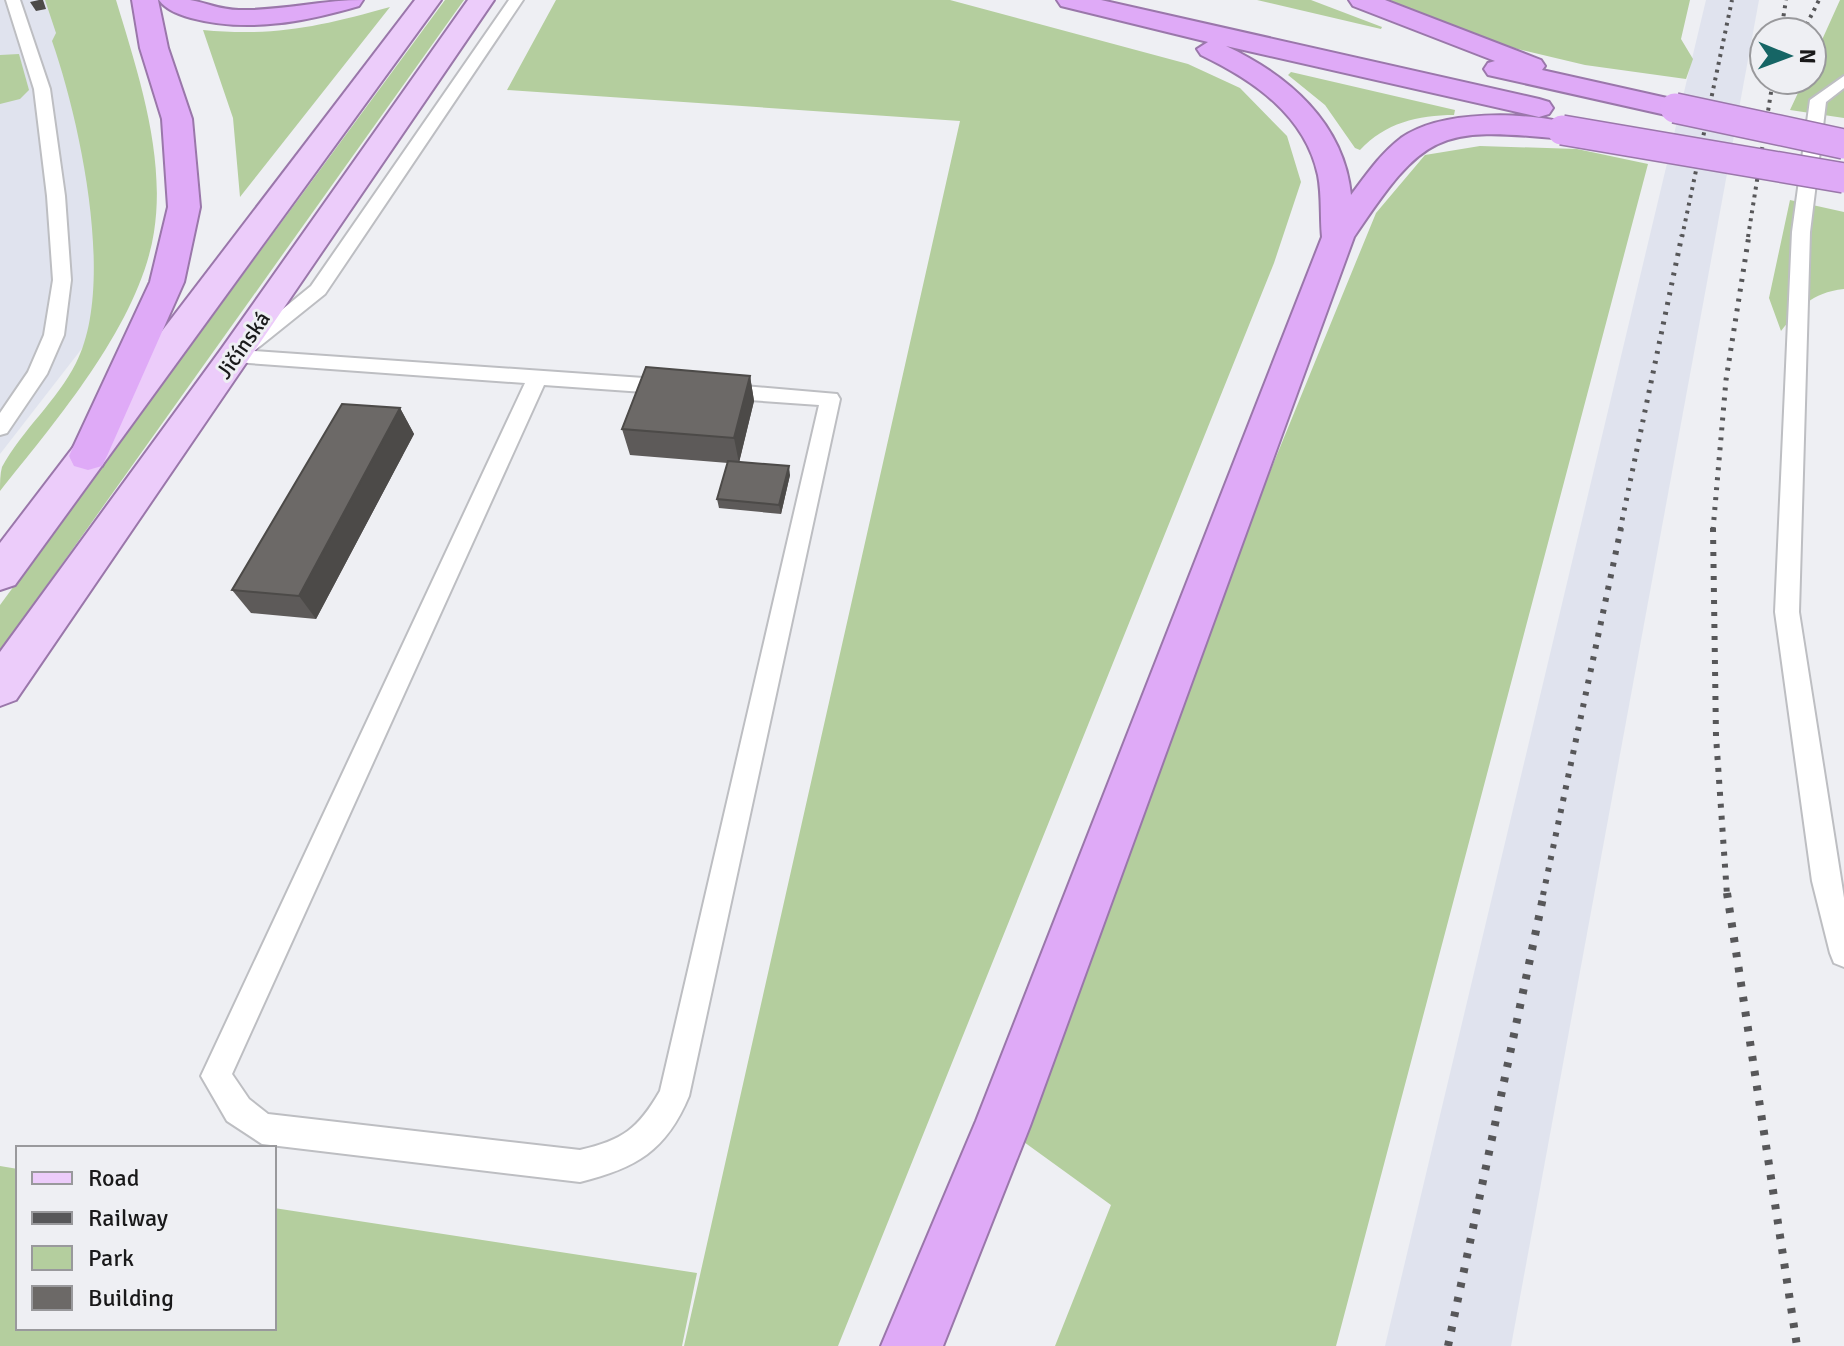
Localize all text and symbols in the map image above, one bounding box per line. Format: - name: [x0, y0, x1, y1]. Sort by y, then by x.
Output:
- north arrow: [1748, 16, 1828, 96]
- text: N: [1794, 48, 1821, 64]
- street label: Jičínská: [210, 306, 276, 384]
- legend: [16, 1146, 276, 1330]
- text: Road: [88, 1163, 139, 1193]
- text: Railway: [88, 1203, 168, 1233]
- text: Park: [88, 1243, 134, 1273]
- text: Building: [88, 1283, 174, 1313]

